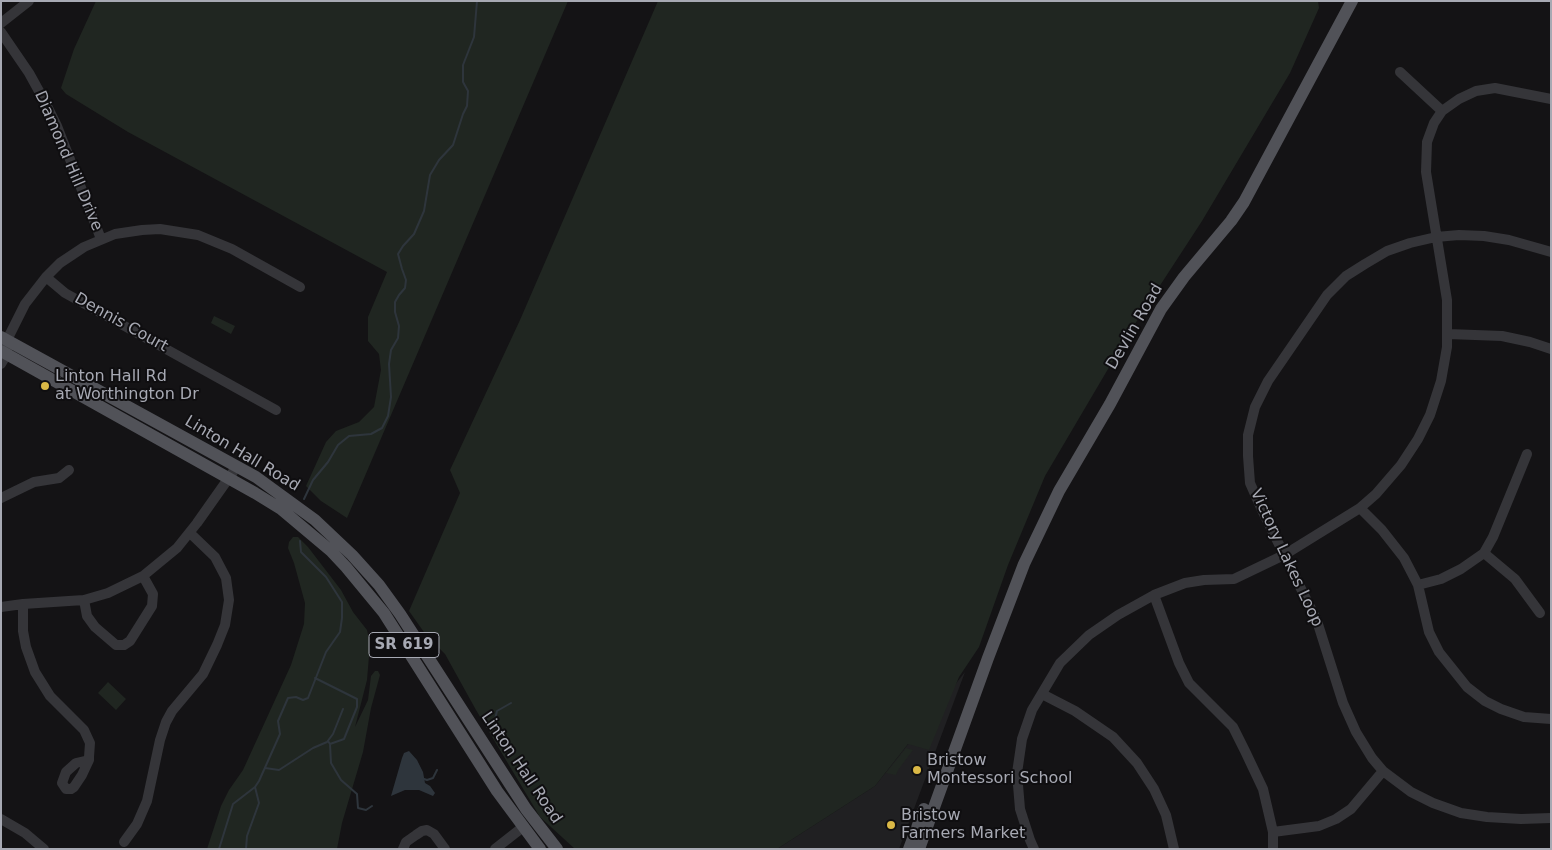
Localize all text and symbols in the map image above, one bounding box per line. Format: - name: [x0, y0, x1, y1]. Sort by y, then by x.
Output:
- street label: Diamond Hill Drive: [30, 88, 106, 234]
- street label: Devlin Road: [1103, 281, 1167, 373]
- street label: Dennis Court: [71, 289, 171, 357]
- place label: Linton Hall Rd at Worthington Dr: [55, 367, 199, 405]
- marker: Linton Hall Rd at Worthington Dr: [39, 380, 51, 392]
- street label: Linton Hall Road: [181, 412, 303, 496]
- street label: Victory Lakes Loop: [1246, 486, 1326, 630]
- road number: SR 619: [369, 632, 439, 658]
- street label: Linton Hall Road: [476, 708, 566, 828]
- place label: Bristow Montessori School: [927, 751, 1073, 789]
- marker: Bristow Montessori School: [911, 764, 923, 776]
- place label: Bristow Farmers Market: [901, 806, 1025, 844]
- marker: Bristow Farmers Market: [885, 819, 897, 831]

